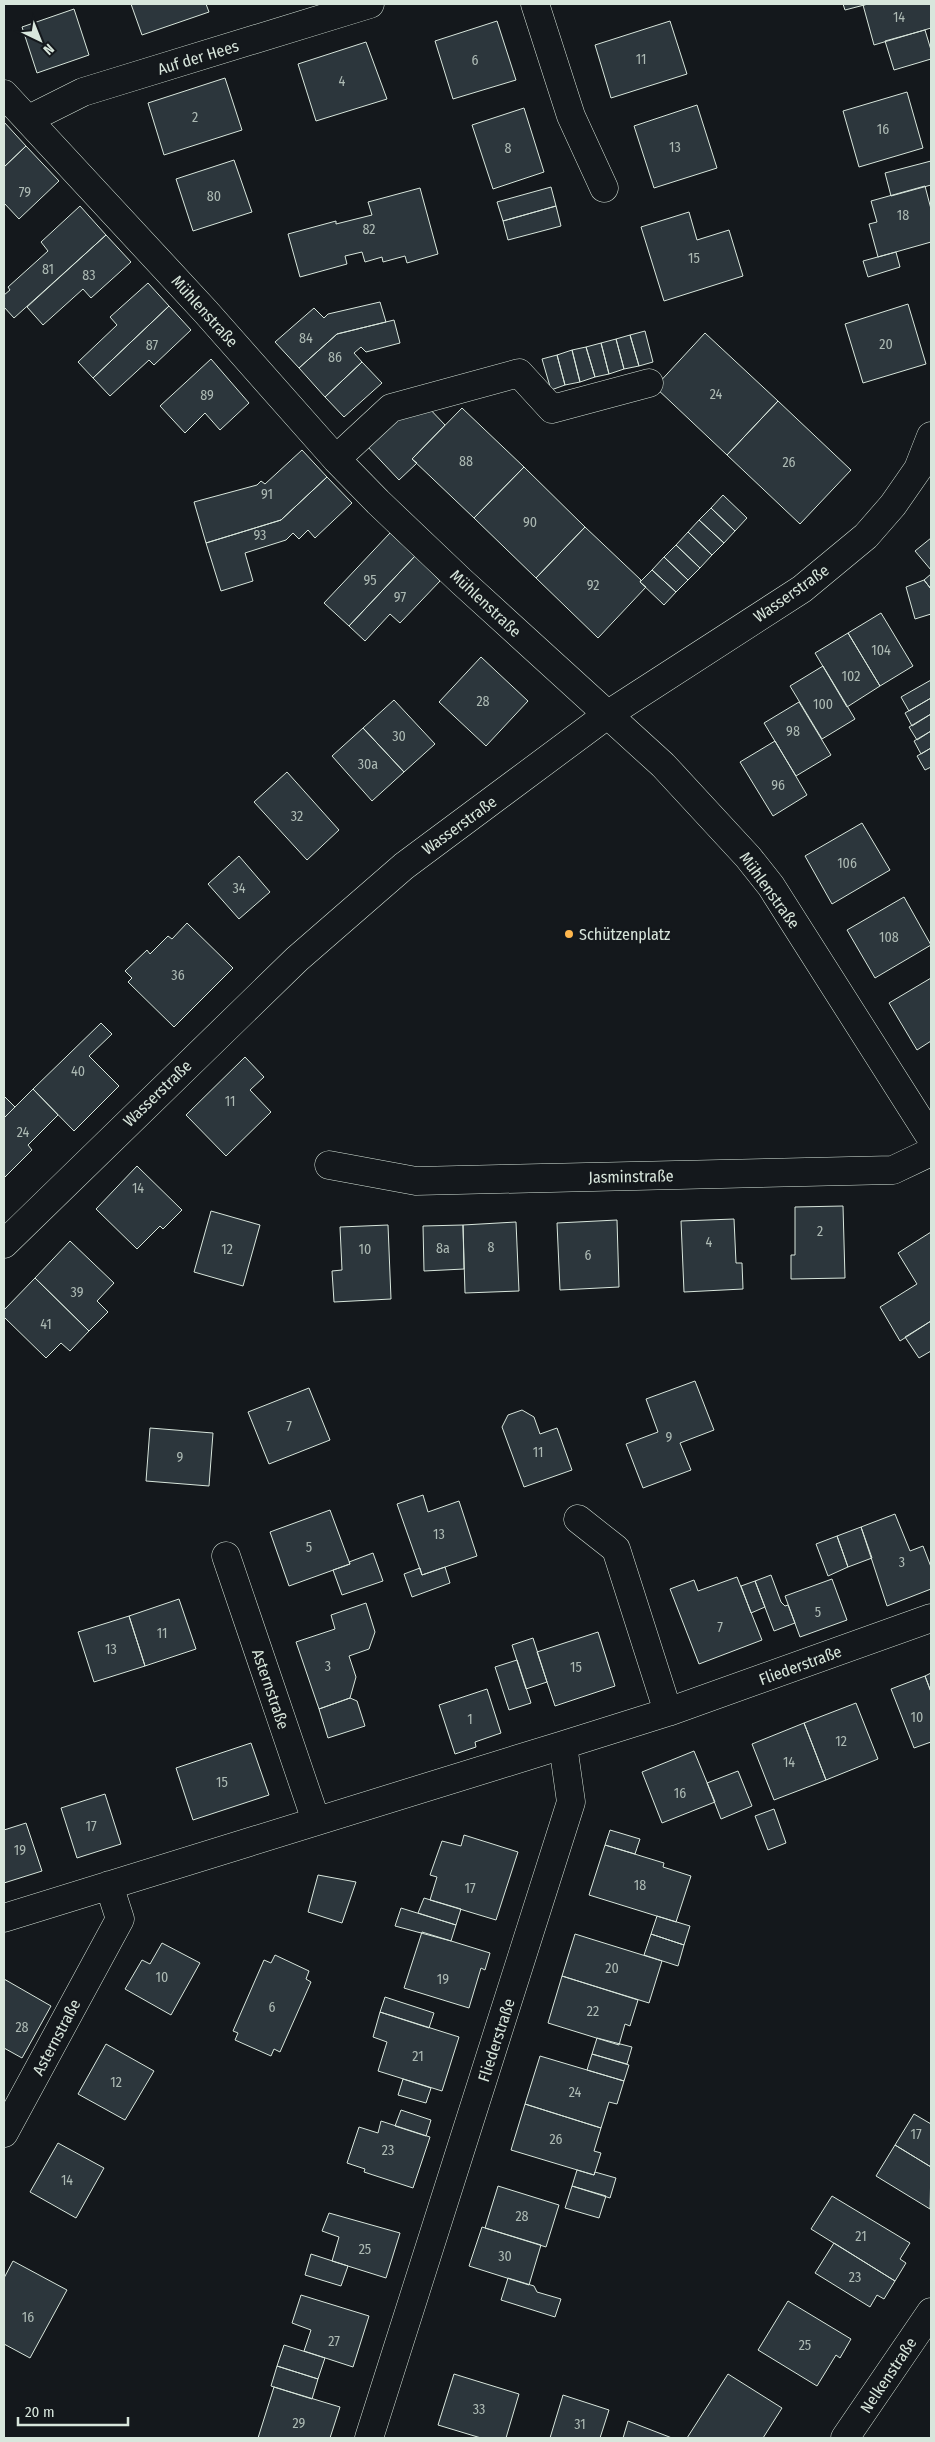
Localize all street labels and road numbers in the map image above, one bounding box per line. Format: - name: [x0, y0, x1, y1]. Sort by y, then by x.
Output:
- street label: Auf der Hees: [155, 36, 241, 79]
- street label: Mühlenstraße: [167, 271, 242, 351]
- street label: Wasserstraße: [750, 560, 833, 626]
- street label: Mühlenstraße: [446, 566, 525, 641]
- street label: Wasserstraße: [418, 792, 500, 859]
- street label: Mühlenstraße: [735, 848, 804, 932]
- street label: Wasserstraße: [119, 1056, 195, 1131]
- street label: Jasminstraße: [588, 1166, 674, 1187]
- street label: Fliederstraße: [756, 1642, 844, 1689]
- street label: Asternstraße: [248, 1647, 293, 1732]
- street label: Asternstraße: [28, 1996, 85, 2079]
- street label: Fliederstraße: [474, 1996, 519, 2084]
- street label: Nelkenstraße: [856, 2334, 921, 2417]

